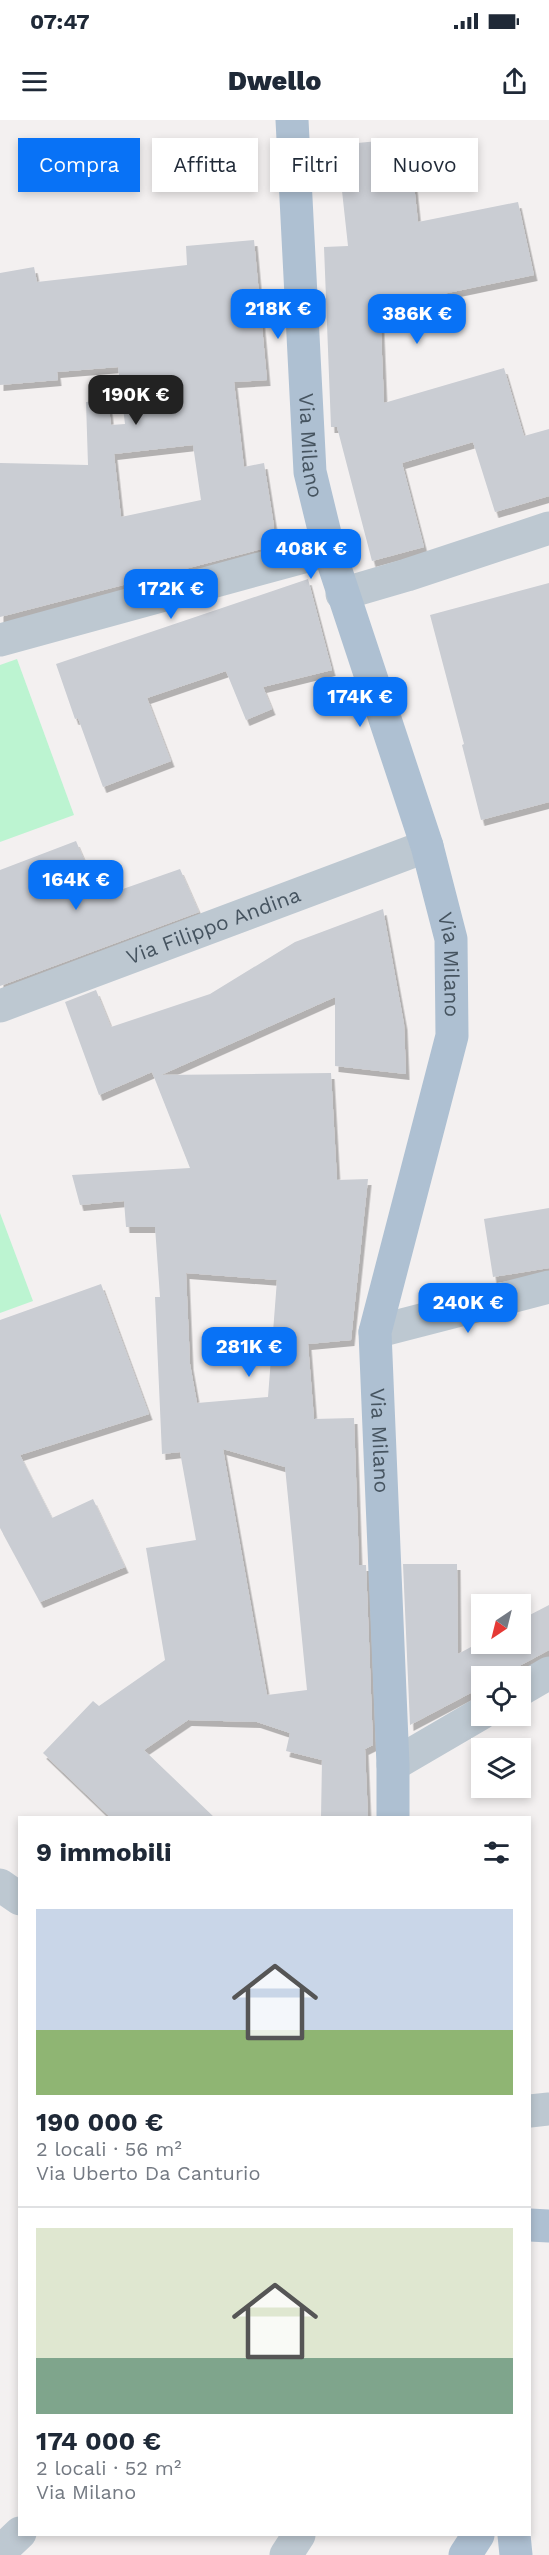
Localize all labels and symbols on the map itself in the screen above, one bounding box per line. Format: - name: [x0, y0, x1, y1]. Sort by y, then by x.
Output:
- pin: 218K €: [229, 289, 327, 340]
- pin: 386K €: [368, 294, 466, 345]
- pin: 190K €: [87, 375, 185, 426]
- street label: Via Milano: [294, 392, 329, 500]
- pin: 408K €: [262, 529, 360, 580]
- pin: 172K €: [122, 569, 220, 620]
- pin: 174K €: [311, 677, 409, 728]
- pin: 164K €: [27, 860, 125, 911]
- street label: Via Filippo Andina: [123, 882, 304, 970]
- street label: Via Milano: [433, 909, 465, 1017]
- pin: 240K €: [419, 1283, 517, 1334]
- pin: 281K €: [200, 1327, 298, 1378]
- street label: Via Milano: [365, 1387, 395, 1494]
- north arrow: [471, 1594, 531, 1654]

